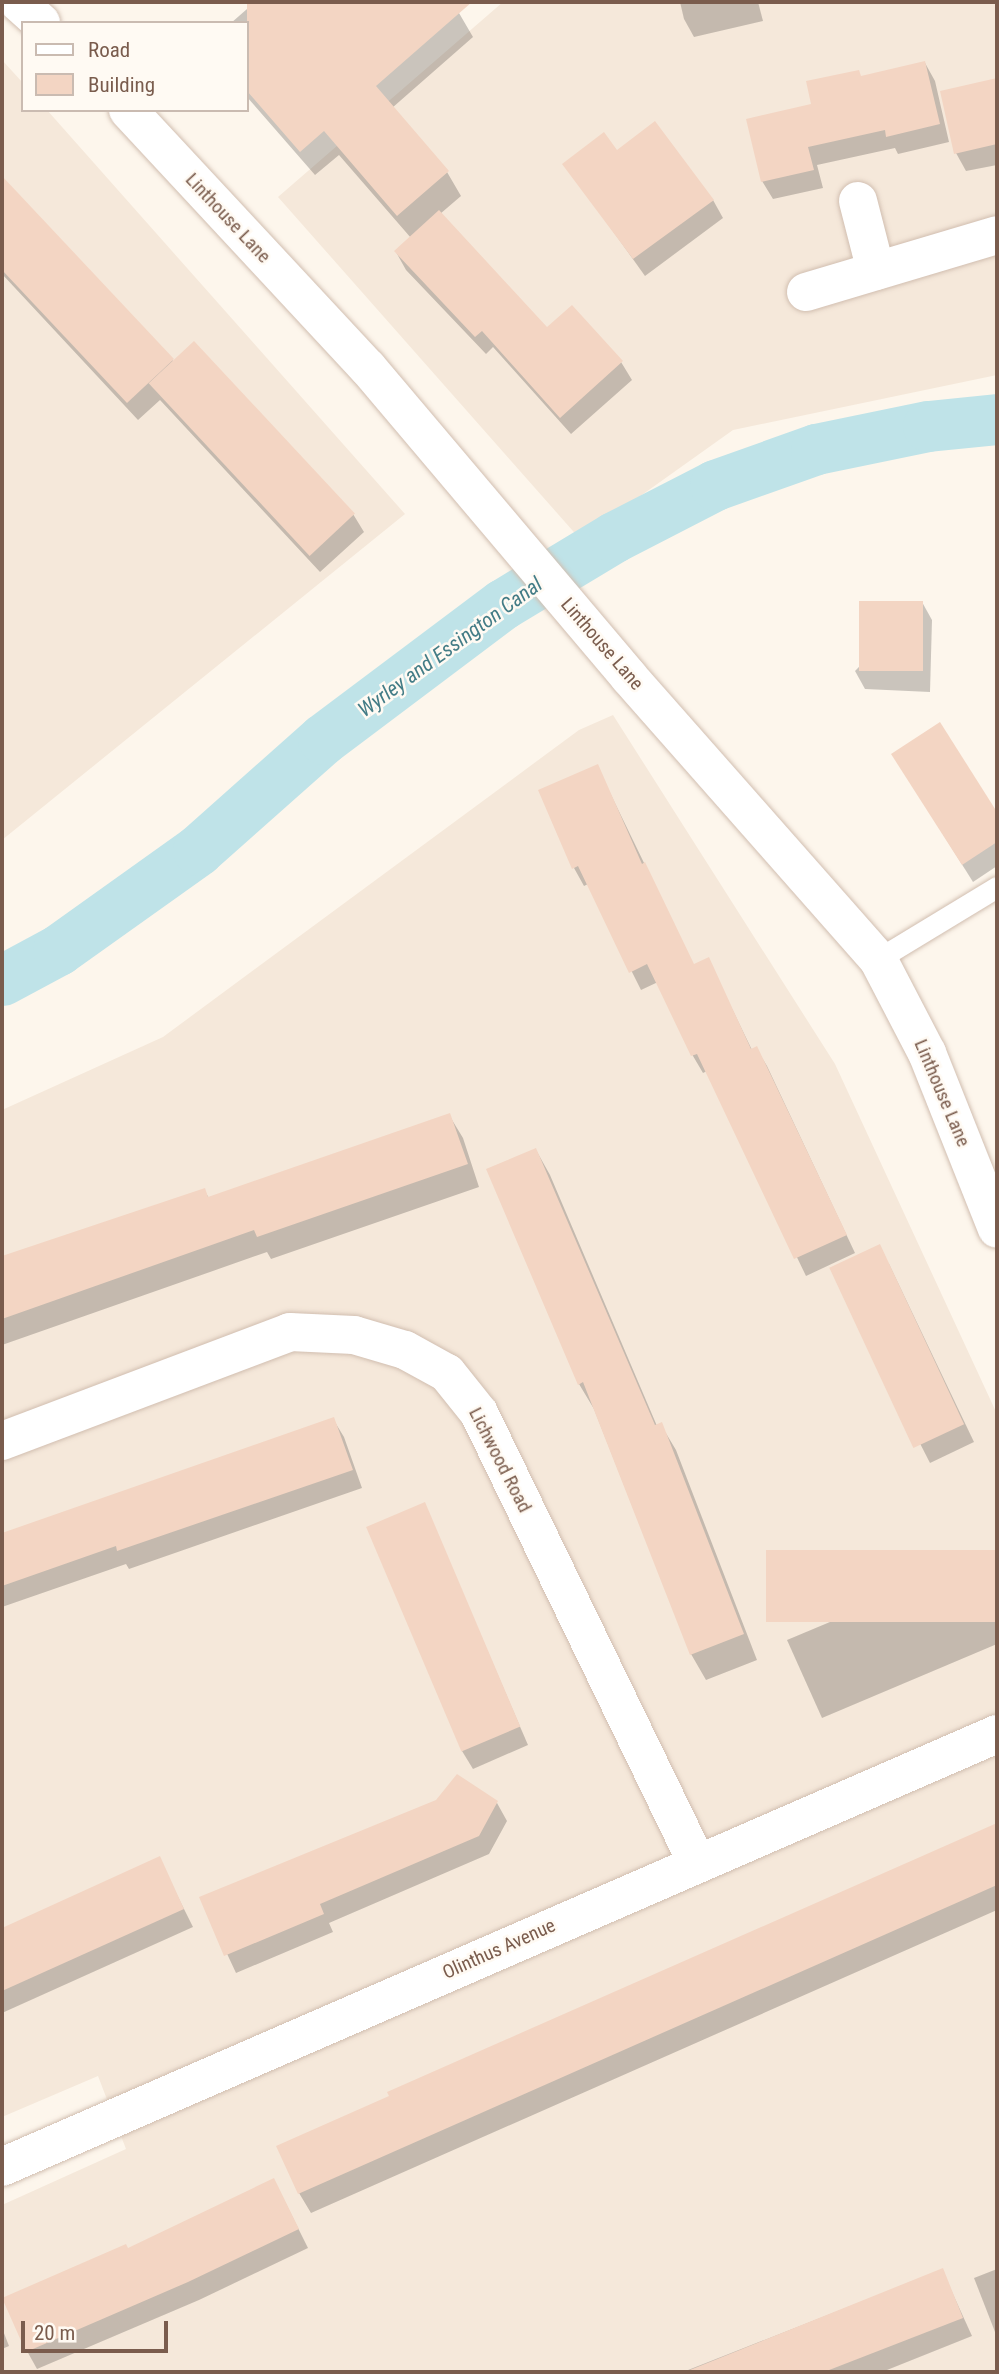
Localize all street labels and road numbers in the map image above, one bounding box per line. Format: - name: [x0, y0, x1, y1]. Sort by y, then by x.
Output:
- street label: Linthouse Lane: [181, 168, 275, 268]
- street label: Linthouse Lane: [556, 593, 648, 695]
- street label: Linthouse Lane: [909, 1036, 975, 1150]
- street label: Lichwood Road: [464, 1404, 536, 1516]
- street label: Olinthus Avenue: [439, 1914, 559, 1984]

